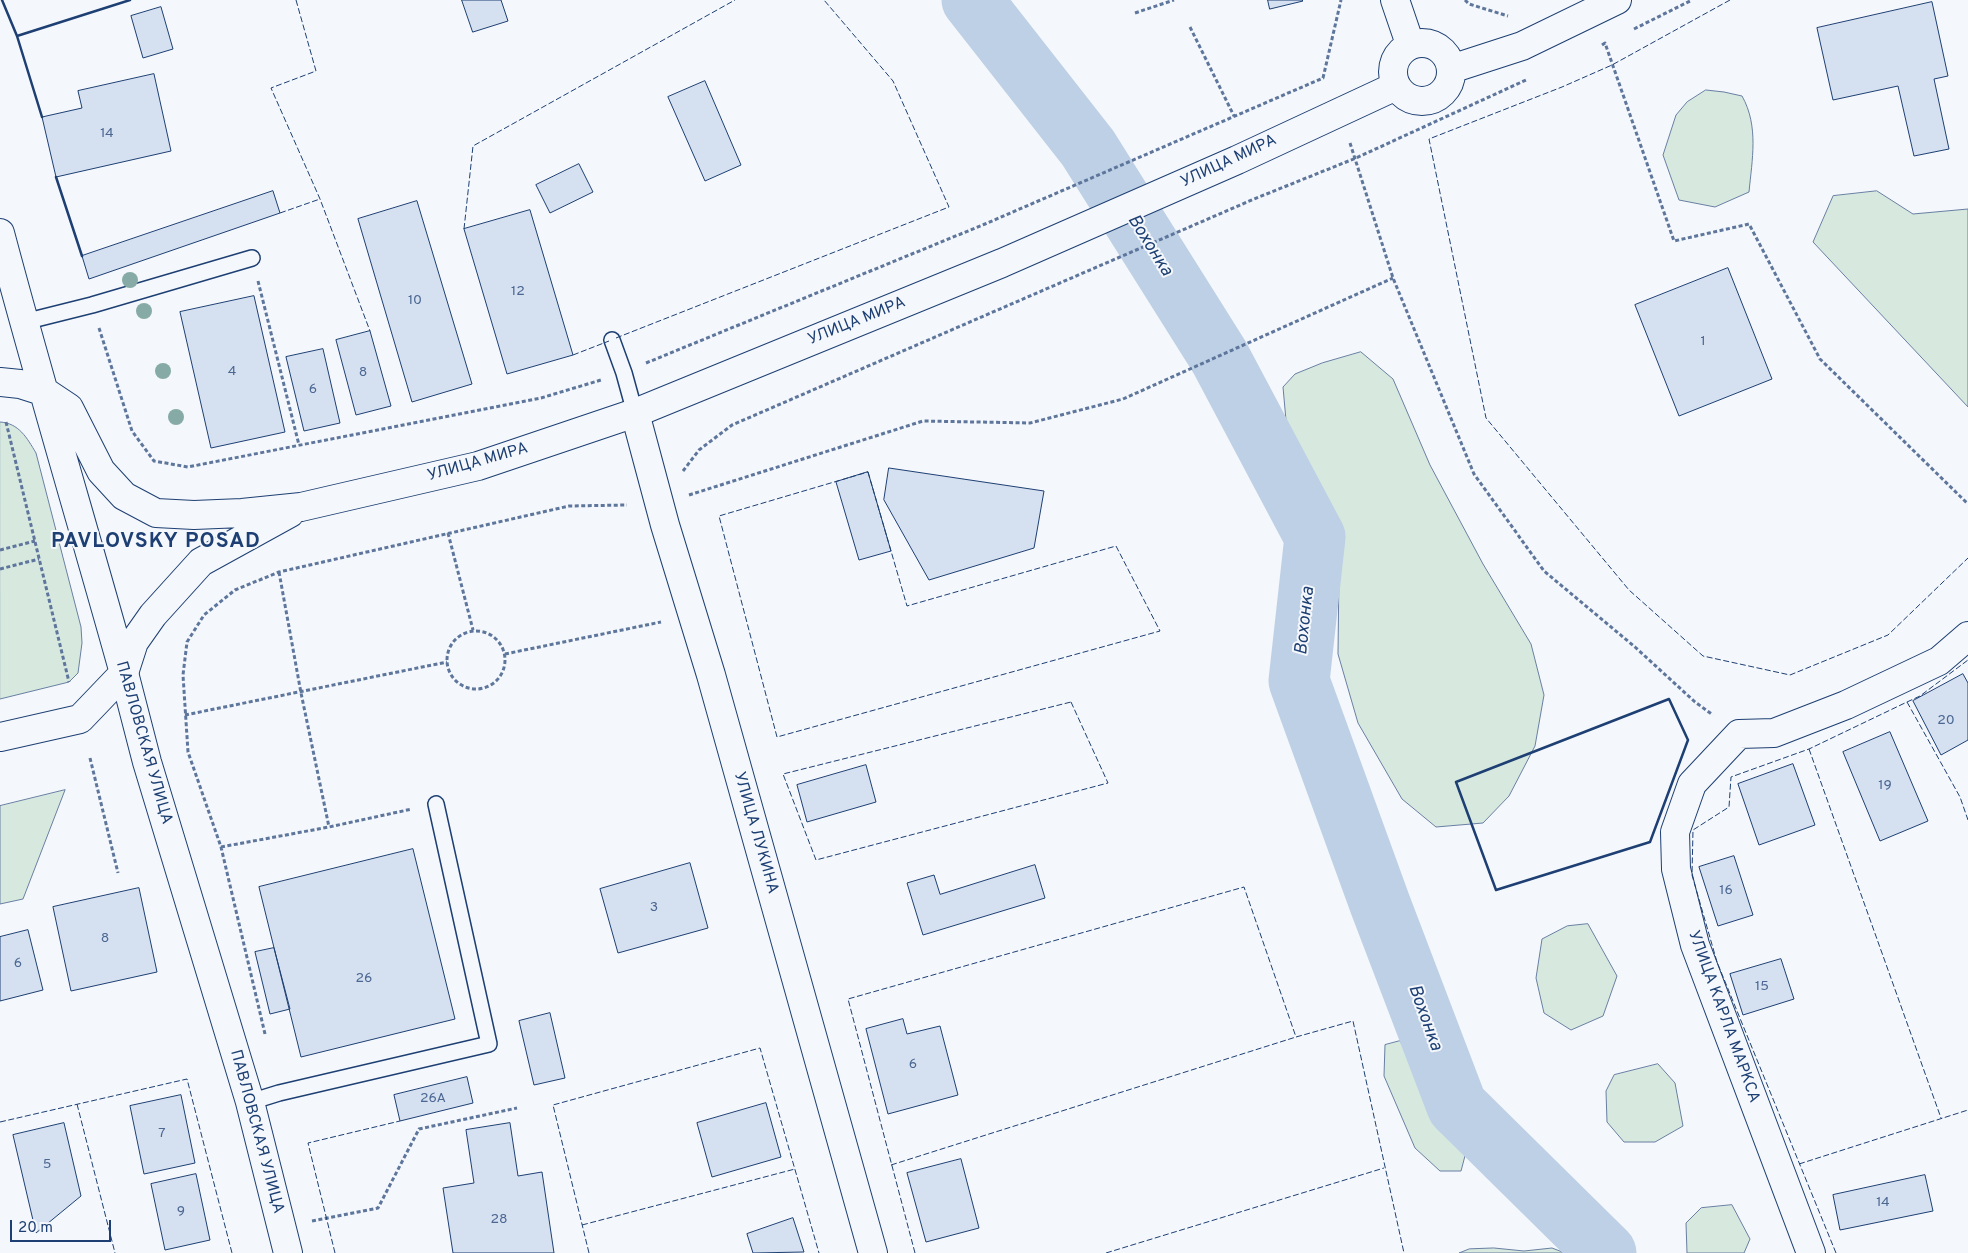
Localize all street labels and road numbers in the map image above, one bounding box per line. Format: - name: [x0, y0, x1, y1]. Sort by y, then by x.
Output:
- street label: УЛИЦА МИРА: [1178, 131, 1280, 193]
- street label: УЛИЦА МИРА: [805, 294, 909, 350]
- street label: УЛИЦА МИРА: [426, 439, 530, 487]
- street label: ПАВЛОВСКАЯ УЛИЦА: [111, 659, 175, 827]
- street label: УЛИЦА ЛУКИНА: [728, 770, 782, 896]
- street label: УЛИЦА КАРЛА МАРКСА: [1683, 928, 1763, 1106]
- street label: ПАВЛОВСКАЯ УЛИЦА: [225, 1048, 287, 1216]

